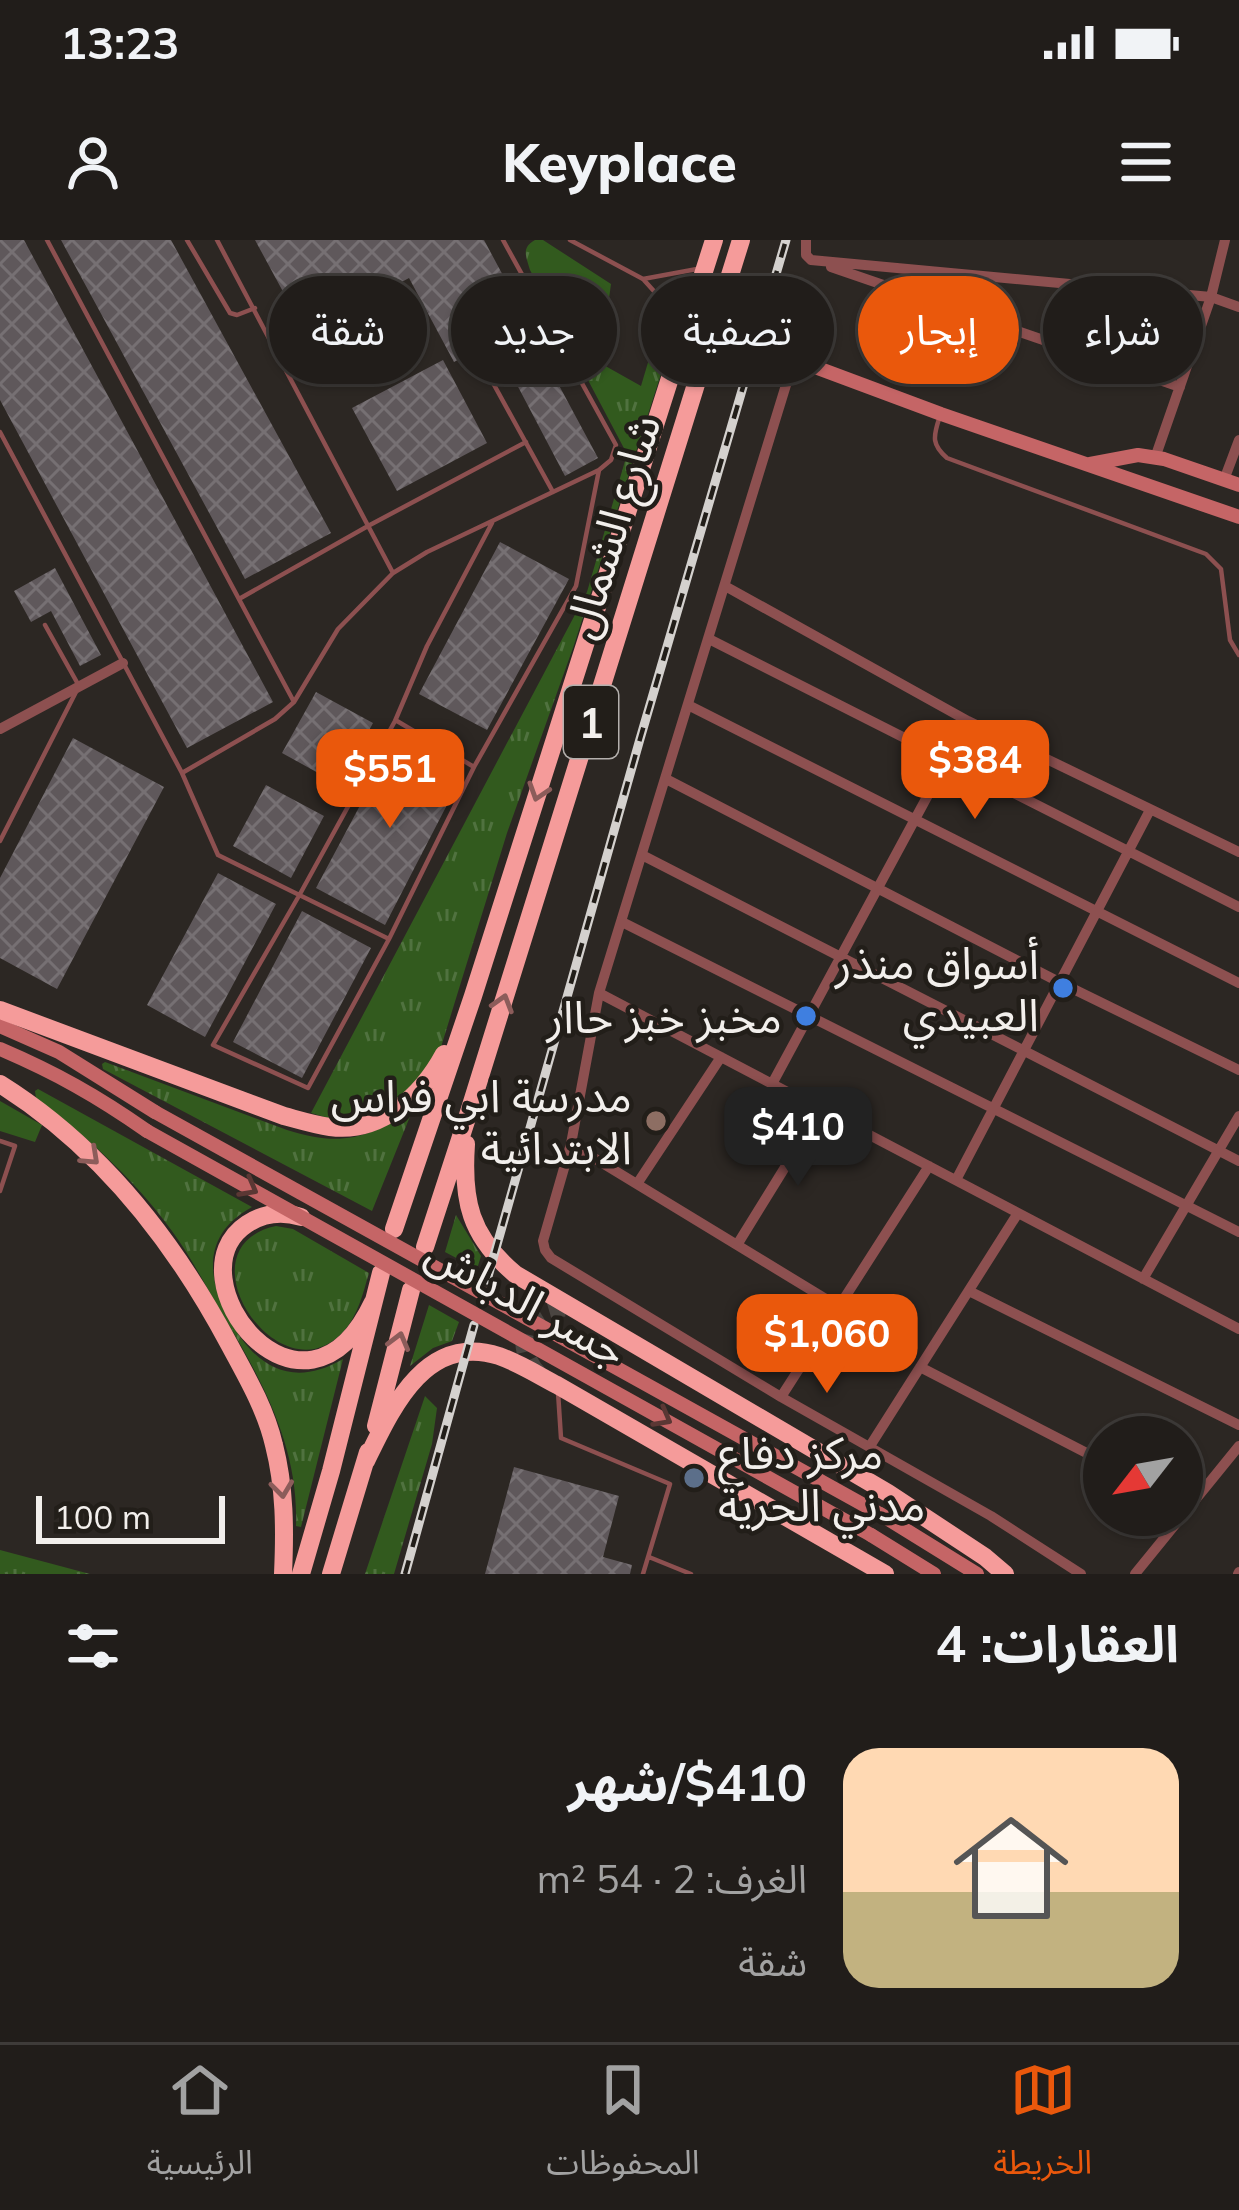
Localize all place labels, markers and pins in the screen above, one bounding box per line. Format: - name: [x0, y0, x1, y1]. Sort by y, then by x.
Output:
- pin: $384: [904, 720, 1046, 822]
- pin: $551: [319, 729, 461, 831]
- place label: أسواق منذر العبيدي: [833, 934, 1039, 1049]
- marker: أسواق منذر العبيدي: [1050, 975, 1076, 1001]
- place label: مخبز خبز حاار: [544, 988, 782, 1044]
- marker: مخبز خبز حاار: [793, 1003, 819, 1029]
- place label: مدرسة ابي فراس الابتدائية: [331, 1067, 632, 1175]
- pin: $410: [727, 1087, 869, 1189]
- marker: مدرسة ابي فراس الابتدائية: [643, 1108, 669, 1134]
- pin: $1,060: [729, 1294, 925, 1396]
- place label: مركز دفاع مدني الحرية: [718, 1424, 925, 1539]
- marker: مركز دفاع مدني الحرية: [681, 1465, 707, 1491]

